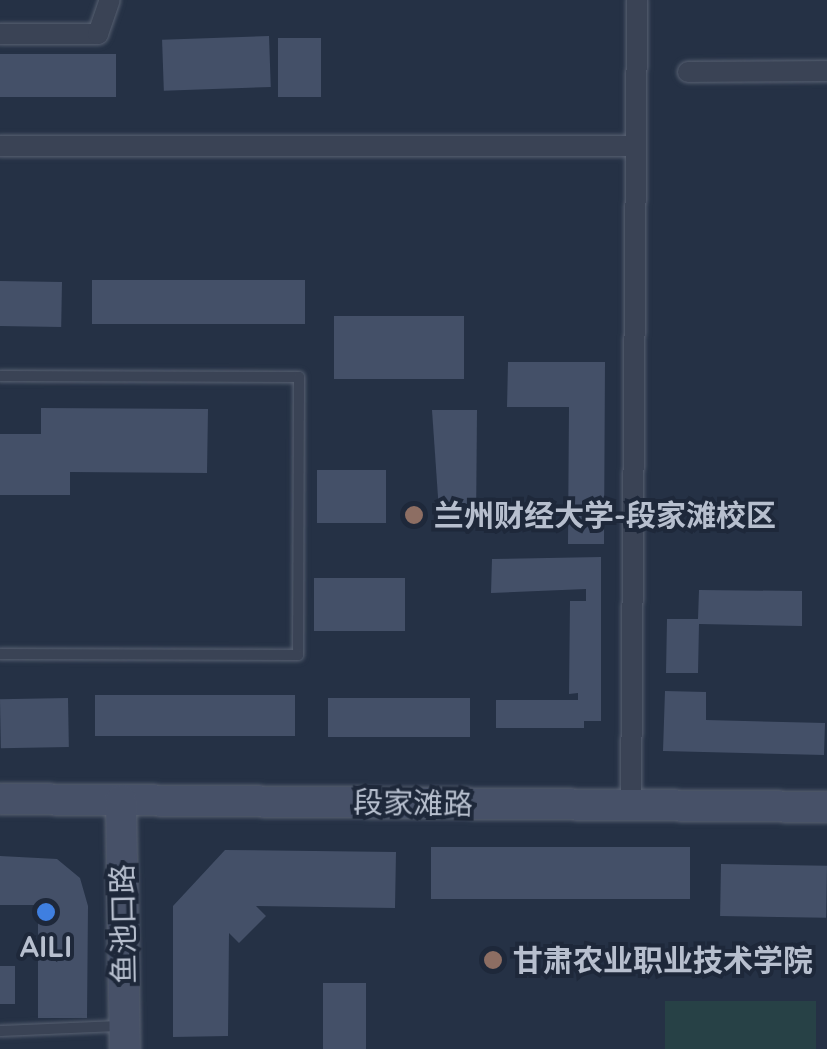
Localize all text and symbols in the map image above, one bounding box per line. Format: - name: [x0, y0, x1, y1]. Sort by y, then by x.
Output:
- place label: 兰州财经大学-段家滩校区: [434, 497, 776, 533]
- marker: 兰州财经大学-段家滩校区: [403, 504, 425, 526]
- street label: 段家滩路: [353, 784, 473, 822]
- street label: 鱼池口路: [104, 864, 142, 984]
- marker: AILI: [35, 901, 57, 923]
- place label: AILI: [20, 928, 72, 964]
- place label: 甘肃农业职业技术学院: [513, 942, 813, 978]
- marker: 甘肃农业职业技术学院: [482, 949, 504, 971]

